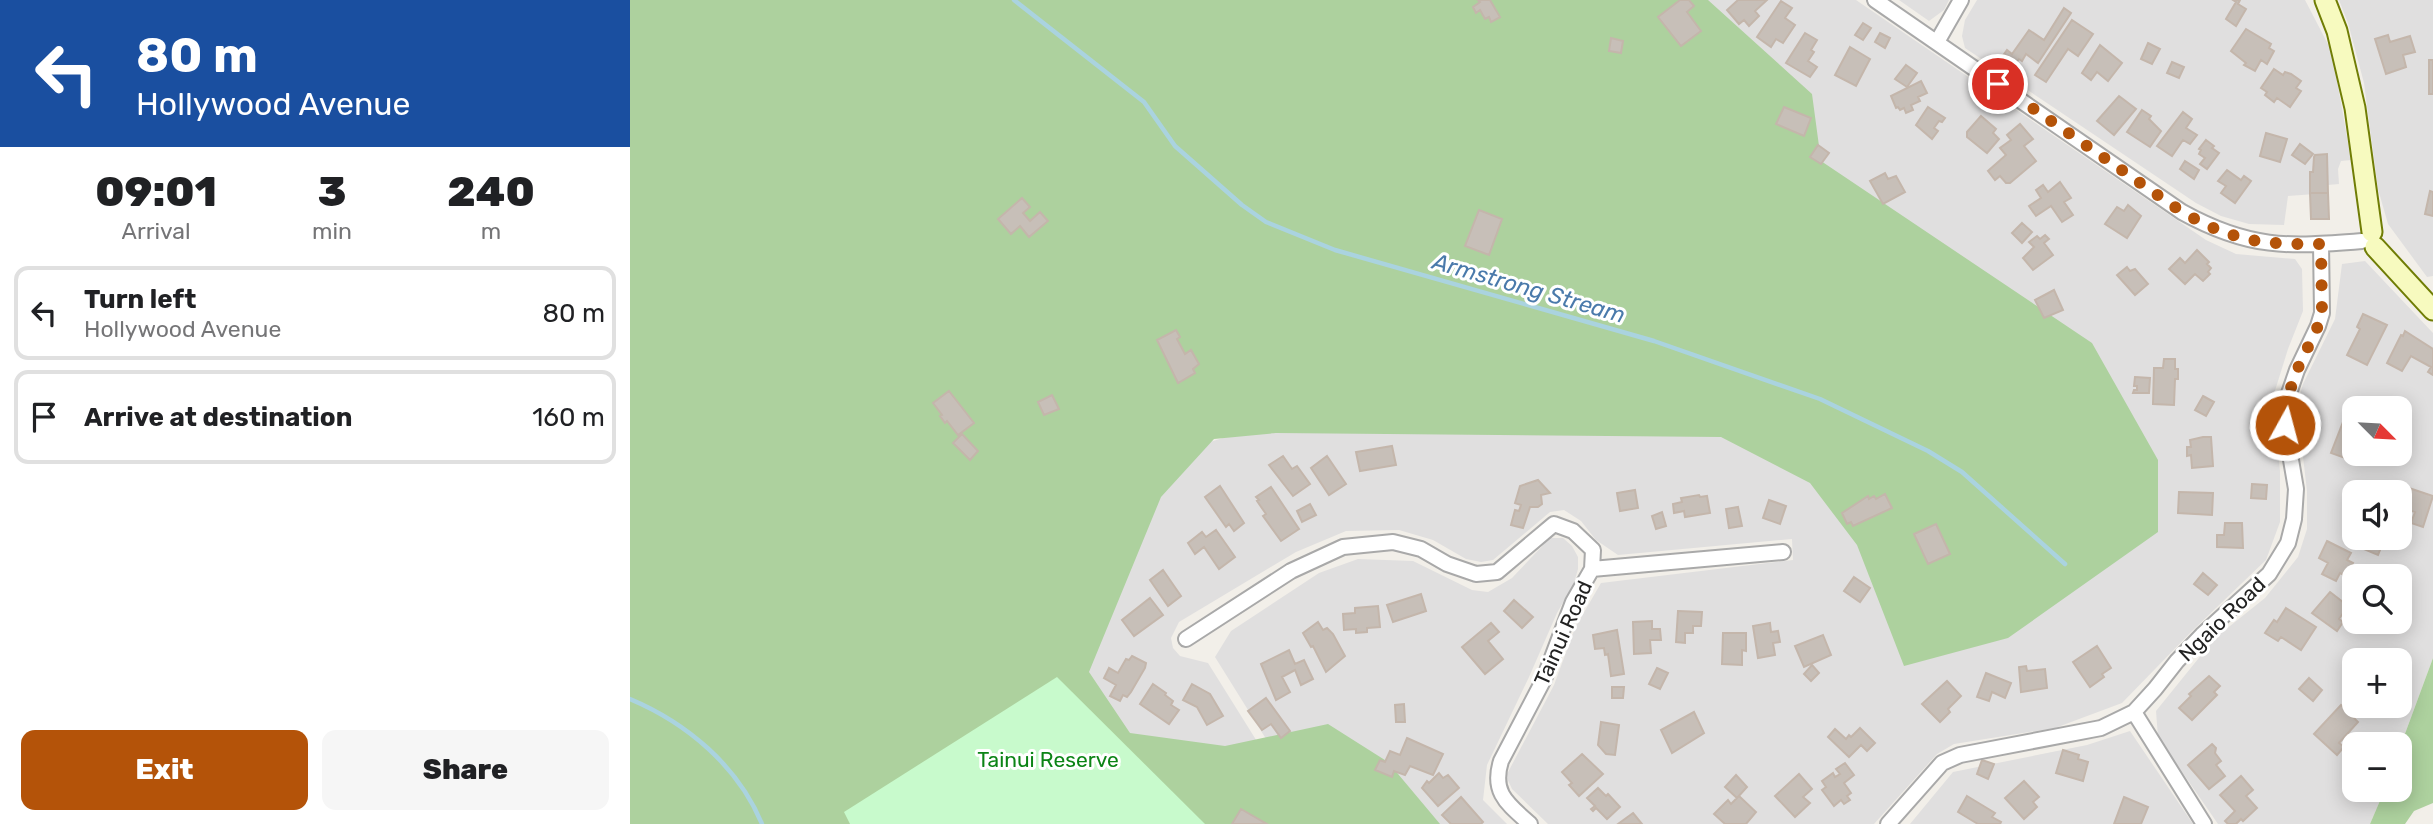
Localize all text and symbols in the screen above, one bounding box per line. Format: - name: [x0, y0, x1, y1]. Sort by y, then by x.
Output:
- text: 80 m: [136, 26, 258, 84]
- icon: left: [21, 28, 112, 119]
- pin: [1968, 54, 2028, 114]
- icon: arrive: [1979, 65, 2017, 103]
- text: Hollywood Avenue: [136, 85, 411, 123]
- text: 09:01: [95, 167, 217, 217]
- text: 3: [318, 167, 346, 217]
- text: 240: [447, 167, 535, 217]
- text: Arrival: [122, 217, 191, 245]
- text: min: [312, 217, 352, 245]
- text: m: [481, 217, 501, 245]
- water label: Armstrong Stream: [1429, 247, 1628, 329]
- text: Turn left: [84, 284, 196, 315]
- icon: left: [25, 294, 63, 332]
- text: 80 m: [542, 298, 605, 329]
- text: Hollywood Avenue: [84, 315, 281, 343]
- position arrow: [2248, 388, 2322, 462]
- north arrow: [2342, 396, 2412, 466]
- map controls: [2342, 396, 2412, 802]
- icon: arrive: [25, 398, 63, 436]
- text: Arrive at destination: [84, 402, 352, 433]
- text: 160 m: [532, 402, 605, 433]
- button: sound: [2342, 480, 2412, 550]
- button: search: [2342, 564, 2412, 634]
- street label: Ngaio Road: [2173, 572, 2271, 666]
- street label: Tainui Road: [1529, 577, 1597, 689]
- button: +: [2342, 648, 2412, 718]
- button: Exit: [21, 730, 308, 810]
- button: Share: [322, 730, 609, 810]
- button: −: [2342, 732, 2412, 802]
- park label: Tainui Reserve: [977, 747, 1119, 772]

